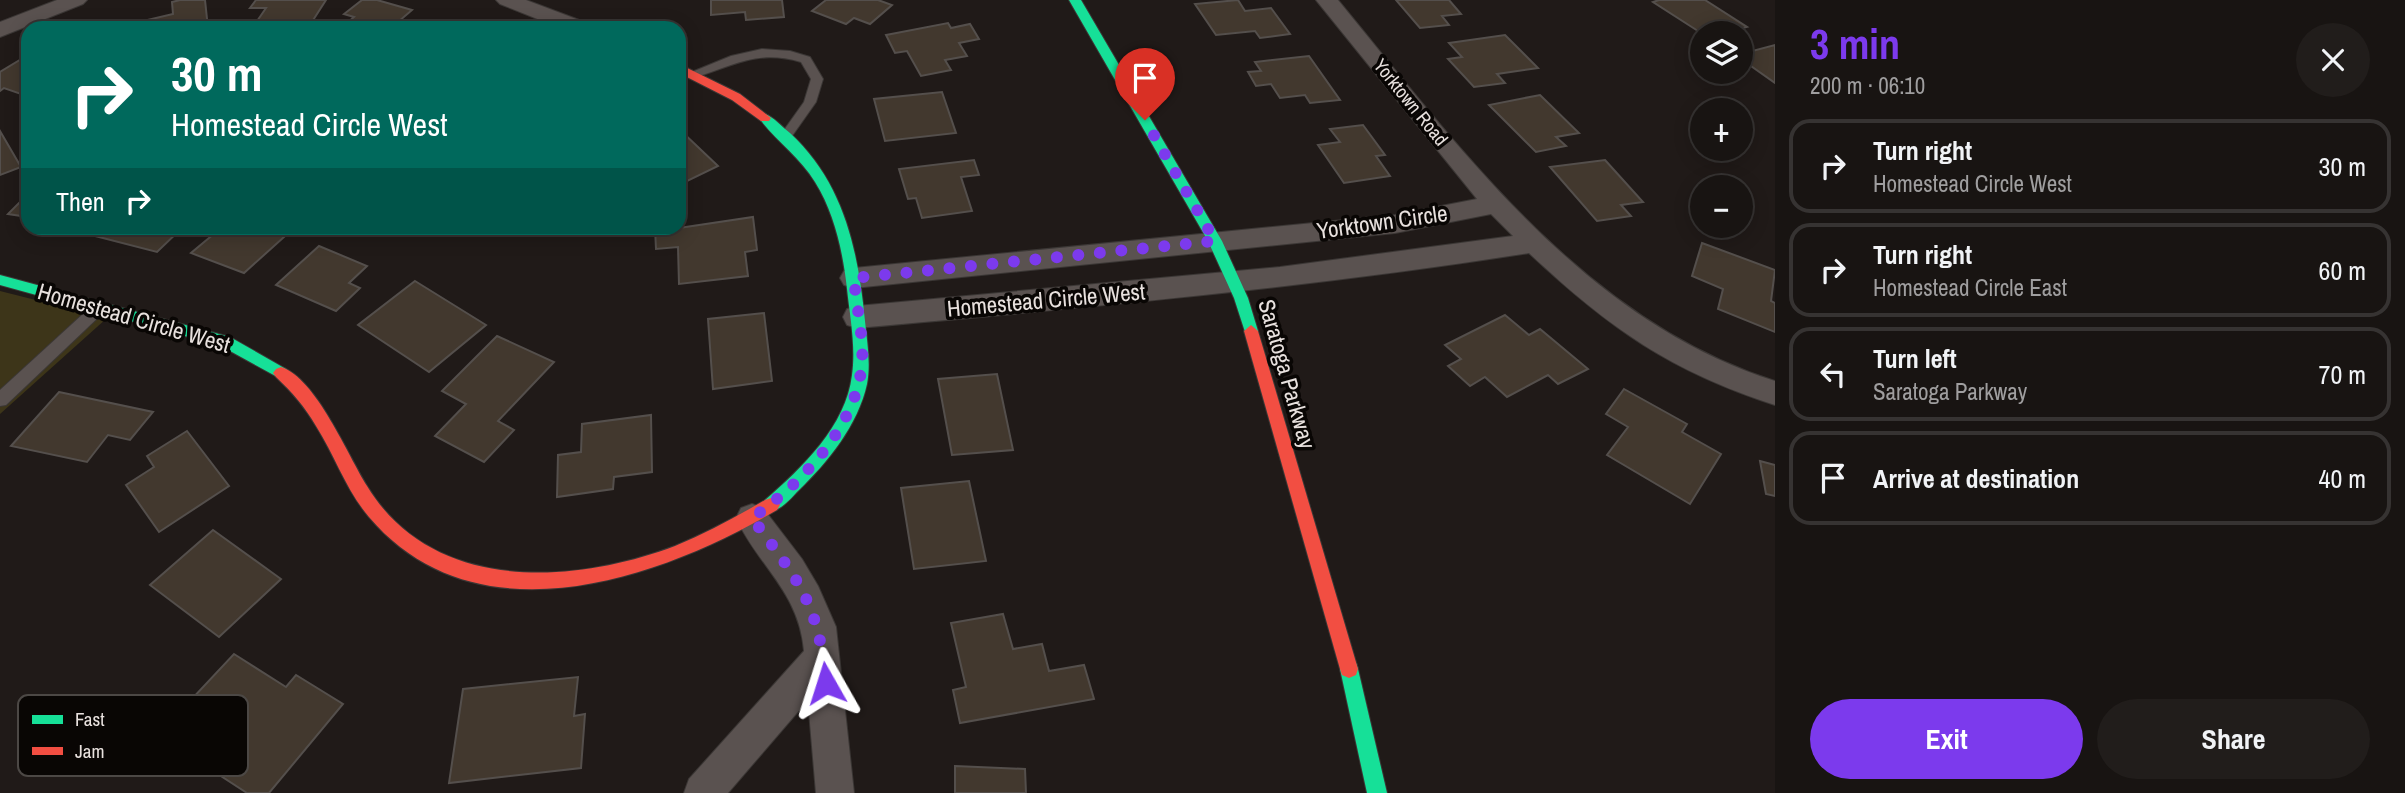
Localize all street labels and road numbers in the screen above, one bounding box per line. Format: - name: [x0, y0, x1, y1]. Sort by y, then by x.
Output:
- street label: Yorktown Road: [1368, 53, 1454, 151]
- street label: Yorktown Circle: [1315, 197, 1449, 246]
- street label: Homestead Circle West: [34, 275, 234, 360]
- street label: Homestead Circle West: [946, 275, 1146, 324]
- street label: Saratoga Parkway: [1251, 296, 1324, 453]

